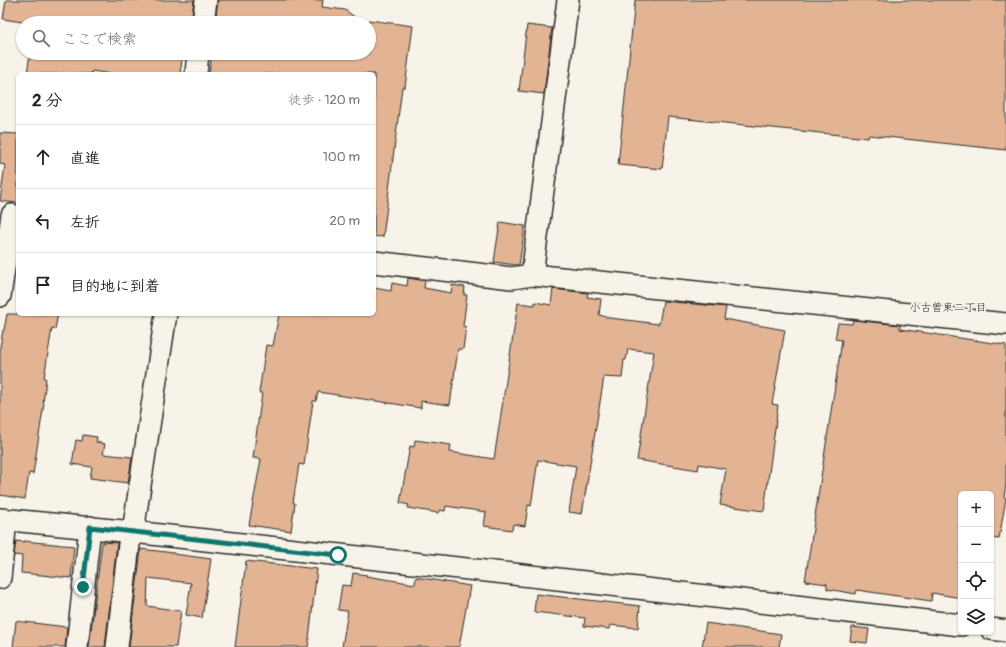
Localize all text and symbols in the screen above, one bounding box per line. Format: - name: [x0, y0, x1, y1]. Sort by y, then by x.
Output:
- search box: [16, 16, 376, 60]
- icon: search: [30, 27, 52, 49]
- text: ここで検索: [62, 30, 137, 49]
- text: 2 分: [32, 90, 62, 111]
- text: 徒歩 · 120 m: [289, 92, 360, 108]
- icon: ahead: [32, 146, 54, 168]
- text: 直進: [70, 149, 100, 168]
- text: 100 m: [323, 149, 360, 165]
- icon: left: [32, 210, 54, 232]
- text: 左折: [70, 213, 100, 232]
- text: 20 m: [329, 213, 360, 229]
- icon: arrive: [32, 274, 54, 296]
- text: 目的地に到着: [70, 277, 160, 296]
- district label: 小古曽東二丁目: [910, 301, 987, 314]
- map controls: [958, 491, 994, 635]
- button: +: [958, 491, 994, 527]
- button: −: [958, 527, 994, 563]
- route start: [329, 546, 347, 564]
- button: locate: [958, 563, 994, 599]
- route end: [74, 578, 92, 596]
- button: layers: [958, 599, 994, 635]

